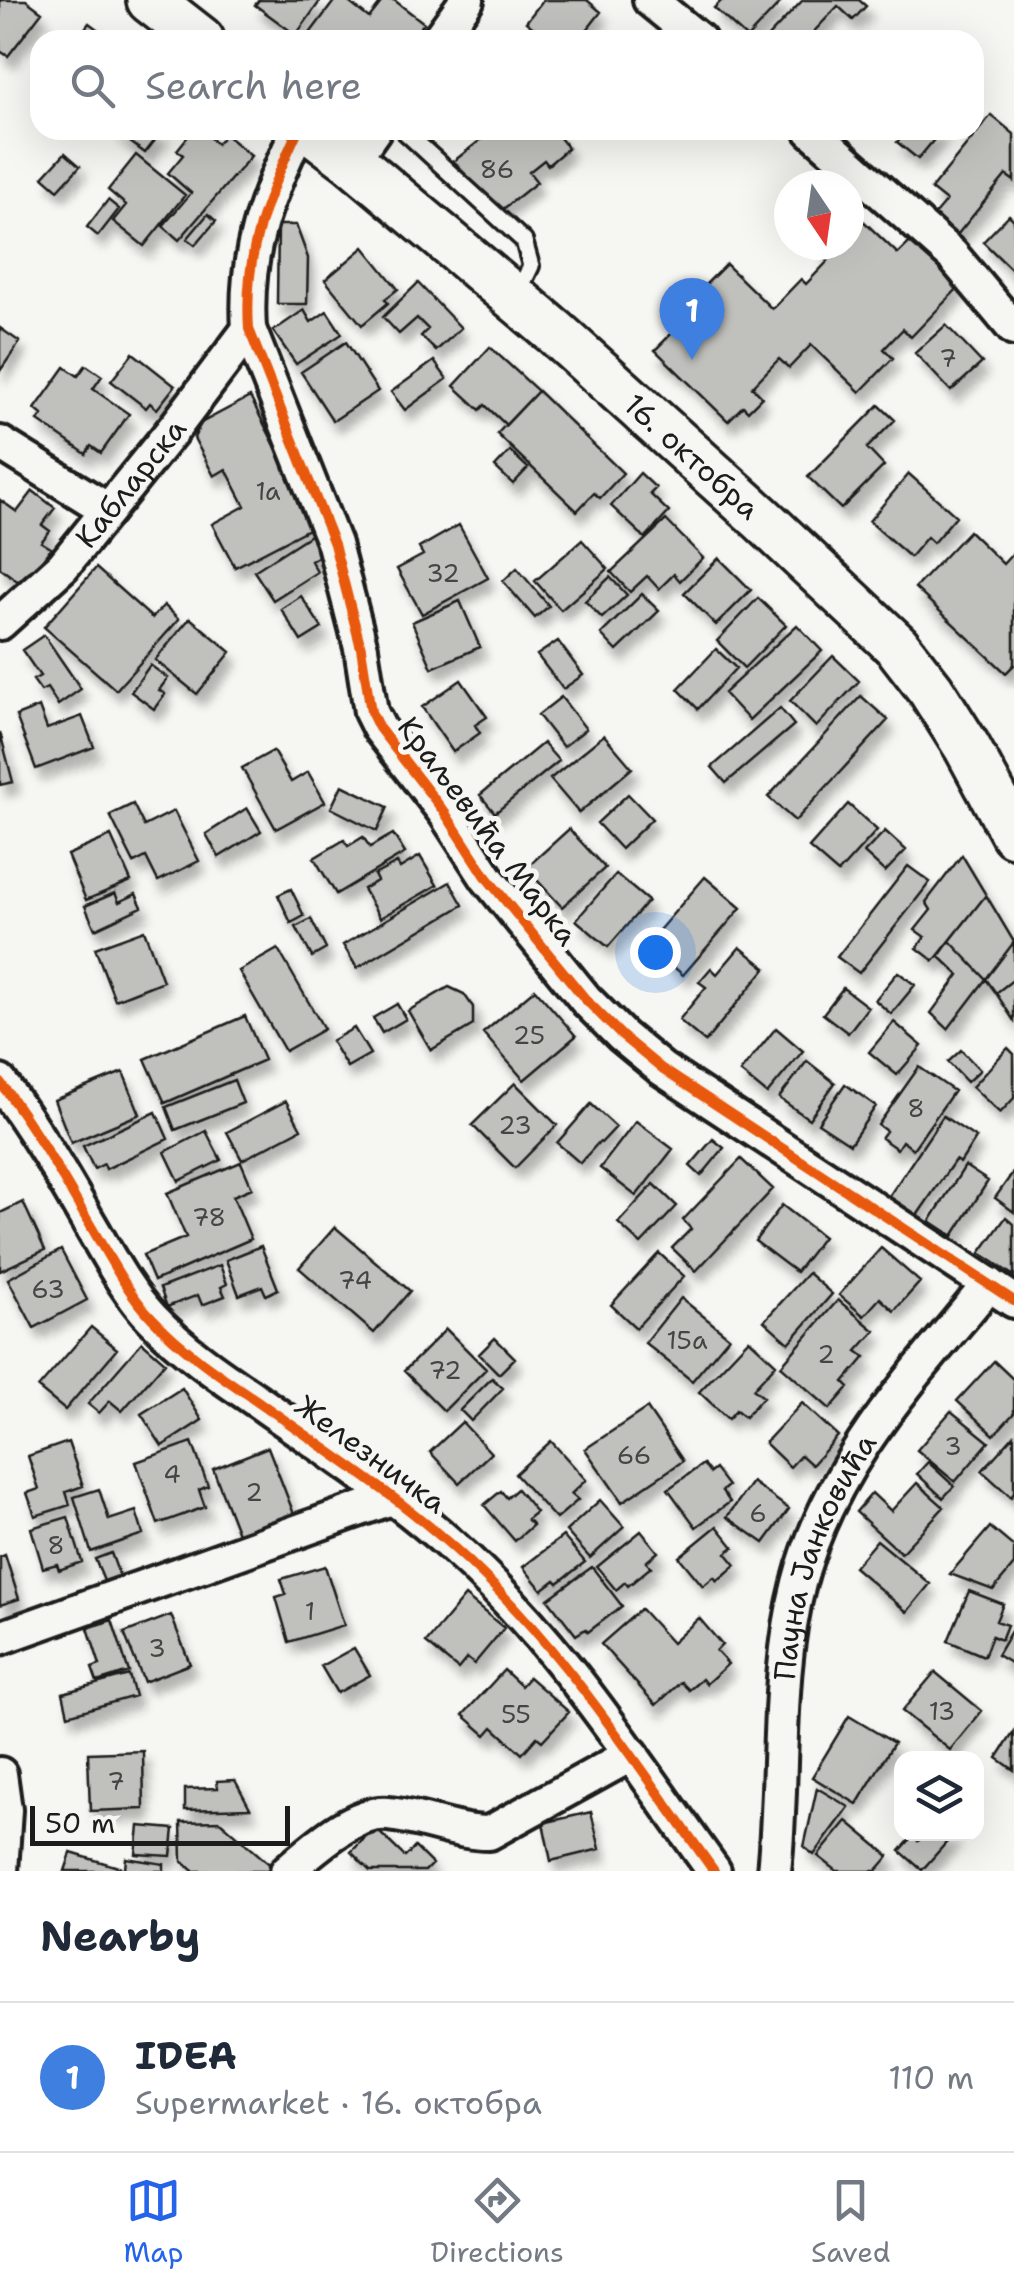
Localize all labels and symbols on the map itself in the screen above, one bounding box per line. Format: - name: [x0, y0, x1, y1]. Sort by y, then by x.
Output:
- house number: 86: [480, 152, 514, 186]
- north arrow: [774, 170, 864, 260]
- pin: 1: [660, 278, 724, 360]
- house number: 7: [939, 341, 957, 375]
- street label: 16. октобра: [616, 384, 769, 528]
- street label: Кабларска: [65, 409, 195, 556]
- house number: 1a: [255, 474, 281, 508]
- house number: 32: [426, 556, 460, 590]
- street label: Краљевића Марка: [388, 708, 588, 954]
- your location: [630, 927, 681, 978]
- house number: 25: [513, 1018, 545, 1052]
- house number: 8: [907, 1091, 925, 1125]
- house number: 23: [498, 1108, 532, 1142]
- house number: 78: [192, 1200, 226, 1234]
- house number: 74: [338, 1263, 372, 1297]
- house number: 63: [31, 1272, 65, 1306]
- house number: 15a: [667, 1323, 708, 1357]
- house number: 2: [817, 1337, 835, 1371]
- house number: 72: [429, 1353, 461, 1387]
- street label: Железничка: [287, 1385, 455, 1523]
- street label: Пауна Јанковића: [763, 1425, 886, 1682]
- house number: 3: [944, 1429, 962, 1463]
- house number: 66: [617, 1438, 651, 1472]
- house number: 4: [163, 1457, 181, 1491]
- house number: 2: [245, 1475, 263, 1509]
- house number: 6: [749, 1496, 767, 1530]
- house number: 8: [47, 1528, 65, 1562]
- house number: 1: [305, 1594, 315, 1628]
- house number: 3: [148, 1631, 166, 1665]
- house number: 13: [929, 1694, 955, 1728]
- house number: 55: [501, 1697, 531, 1731]
- house number: 7: [107, 1764, 125, 1798]
- scale bar: [30, 1801, 290, 1846]

